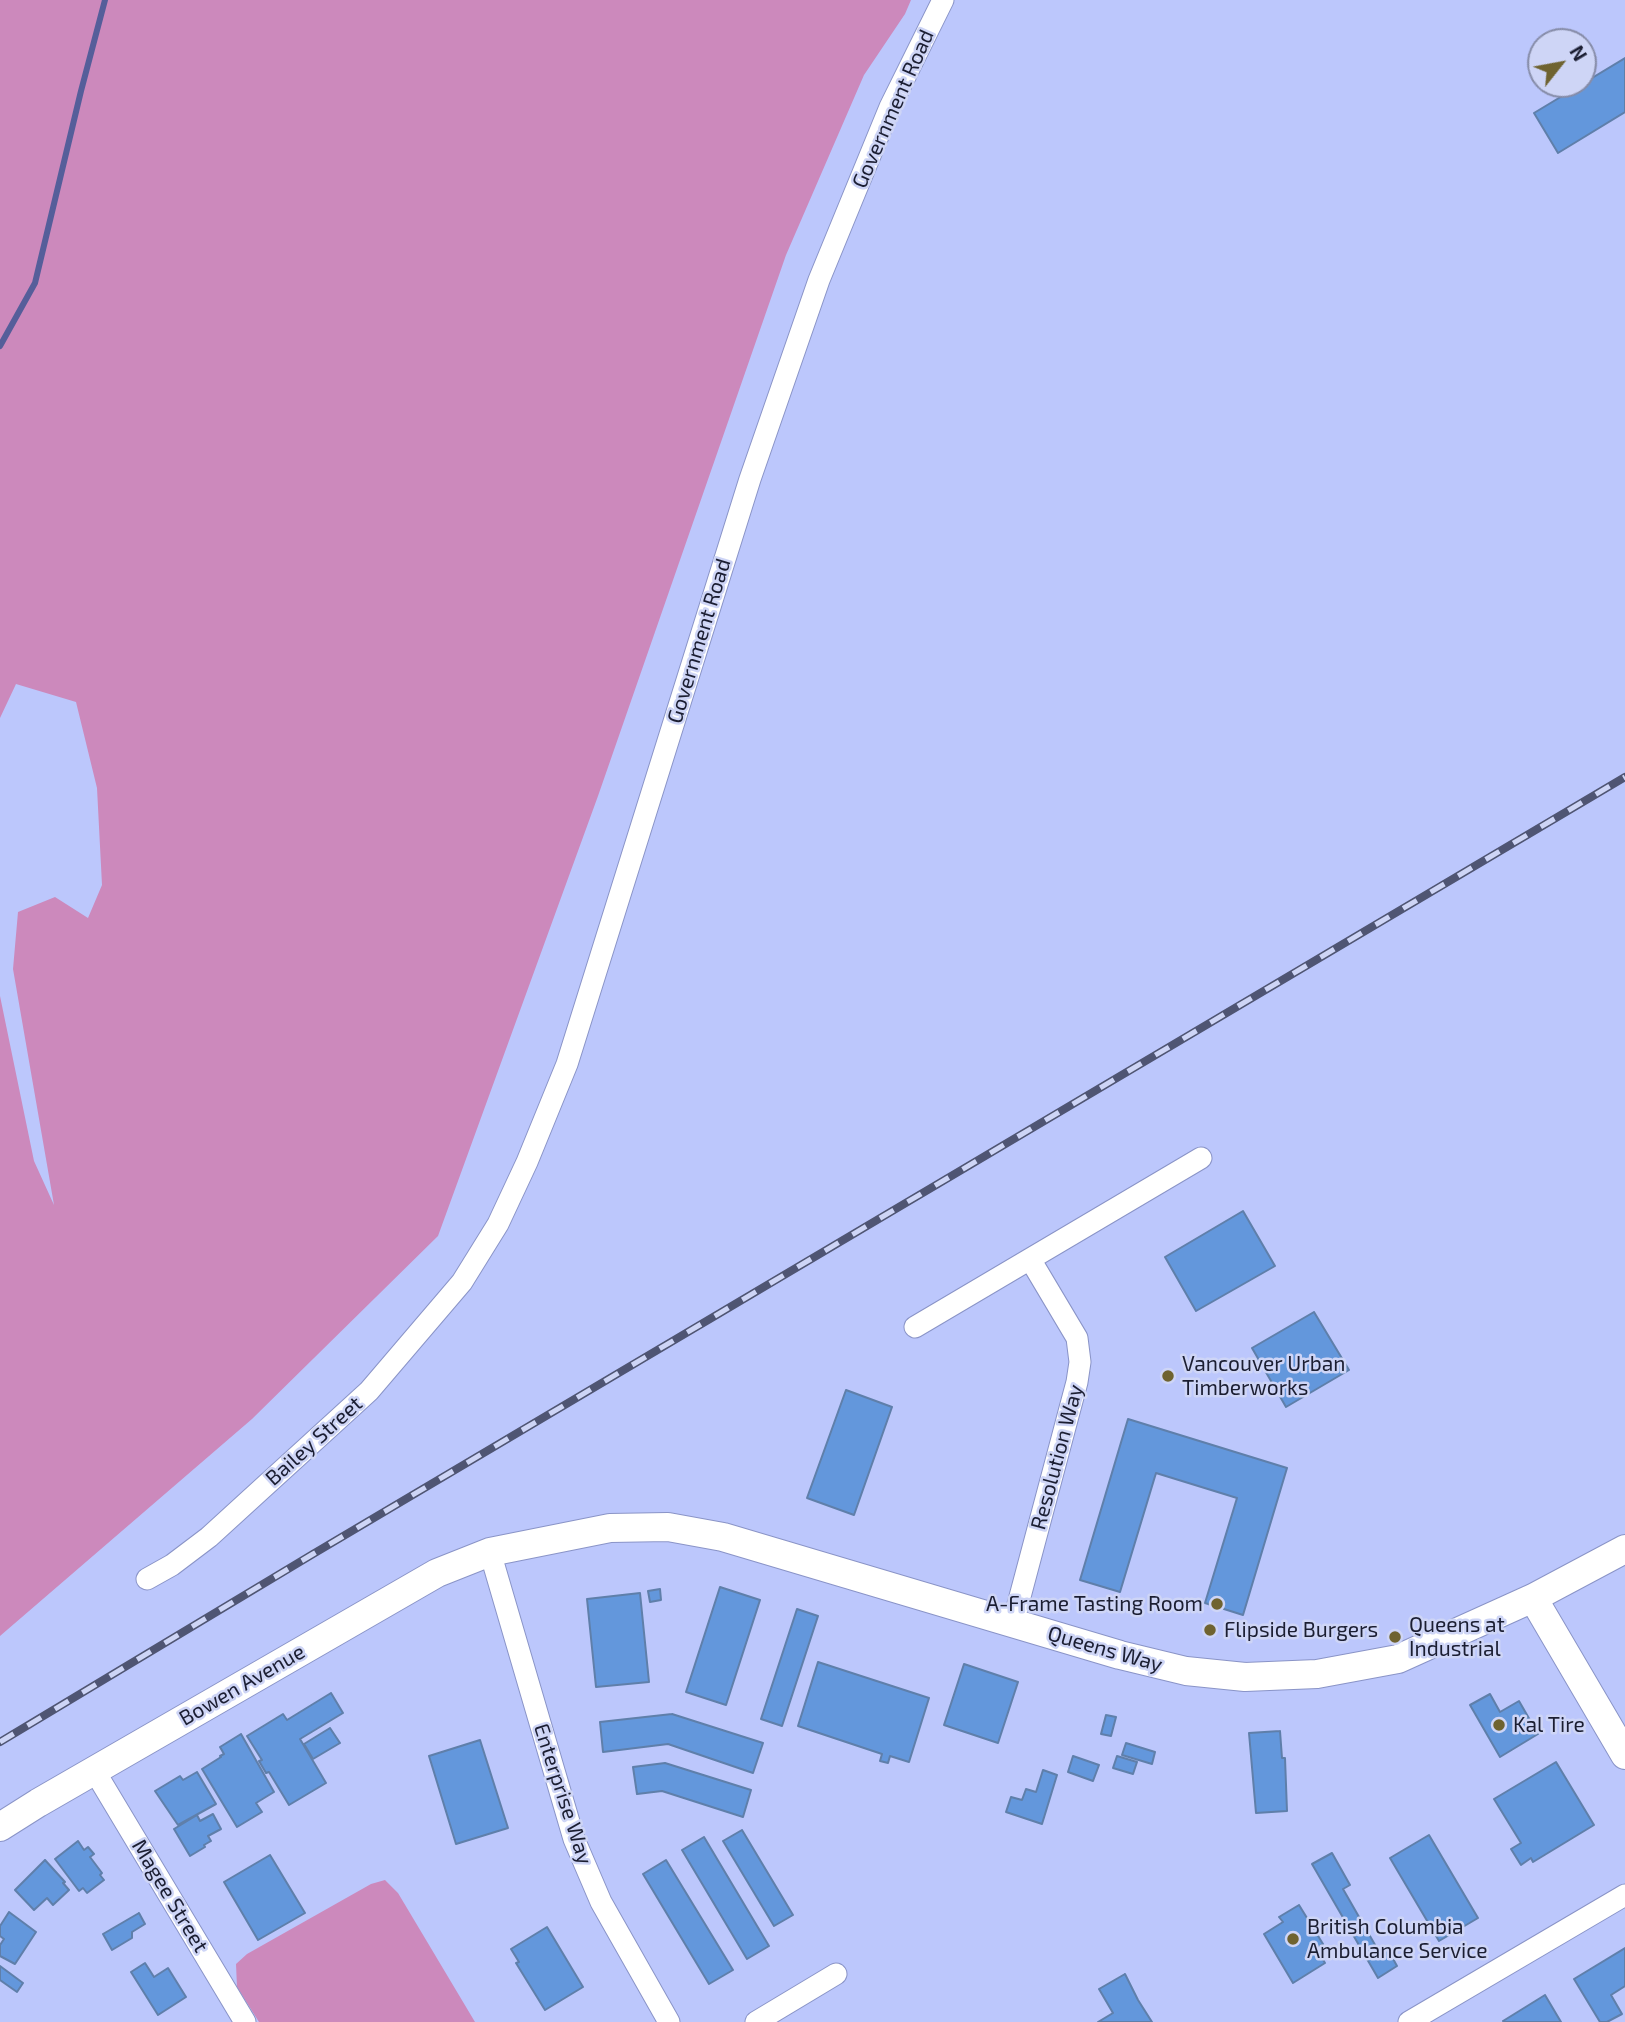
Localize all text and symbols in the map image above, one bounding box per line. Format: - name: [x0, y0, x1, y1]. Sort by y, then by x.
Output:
- street label: Government Road: [847, 26, 939, 192]
- north arrow: [1527, 28, 1597, 98]
- text: N: [1565, 41, 1592, 65]
- street label: Government Road: [662, 556, 736, 726]
- place label: Vancouver Urban Timberworks: [1182, 1351, 1345, 1401]
- marker: Vancouver Urban Timberworks: [1160, 1368, 1176, 1384]
- street label: Resolution Way: [1026, 1382, 1088, 1532]
- street label: Bailey Street: [260, 1391, 368, 1491]
- place label: A-Frame Tasting Room: [986, 1591, 1203, 1617]
- marker: A-Frame Tasting Room: [1209, 1596, 1225, 1612]
- place label: Queens at Industrial: [1409, 1612, 1505, 1662]
- place label: Flipside Burgers: [1224, 1617, 1378, 1643]
- street label: Queens Way: [1045, 1621, 1165, 1677]
- marker: Flipside Burgers: [1202, 1622, 1218, 1638]
- marker: Queens at Industrial: [1387, 1629, 1403, 1645]
- street label: Bowen Avenue: [175, 1639, 309, 1731]
- place label: Kal Tire: [1513, 1712, 1585, 1738]
- marker: Kal Tire: [1491, 1717, 1507, 1733]
- street label: Enterprise Way: [528, 1720, 598, 1868]
- street label: Magee Street: [126, 1835, 214, 1957]
- place label: British Columbia Ambulance Service: [1307, 1914, 1488, 1964]
- marker: British Columbia Ambulance Service: [1285, 1931, 1301, 1947]

